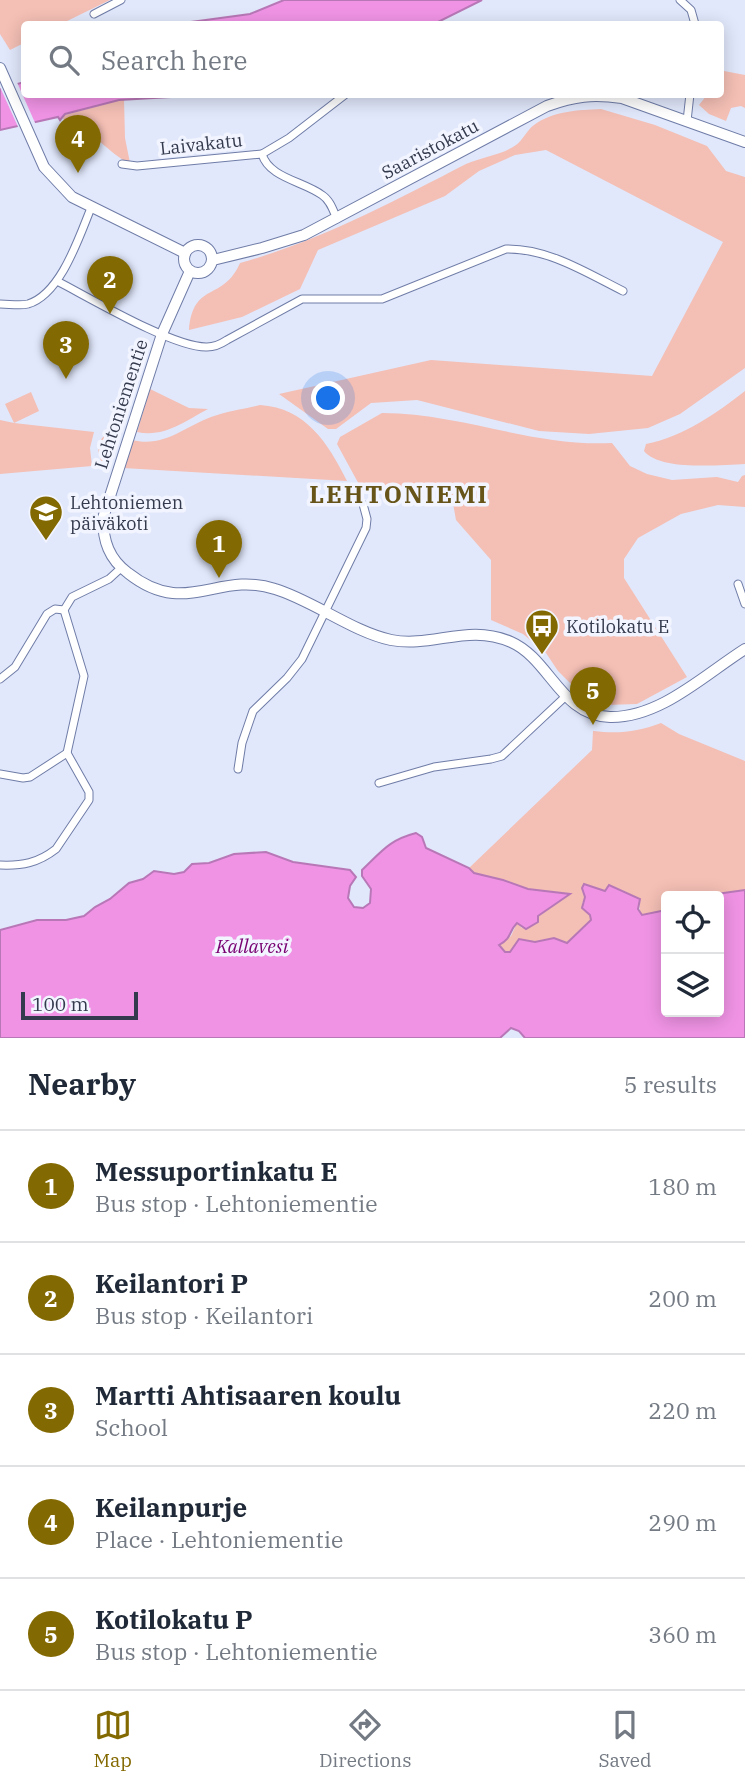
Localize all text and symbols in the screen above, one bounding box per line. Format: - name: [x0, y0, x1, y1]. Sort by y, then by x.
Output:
- search box: [21, 21, 724, 98]
- icon: search: [45, 41, 83, 79]
- text: Search here: [101, 43, 247, 77]
- street label: Saaristokatu: [377, 114, 483, 184]
- pin: 4: [55, 115, 101, 173]
- street label: Laivakatu: [158, 128, 244, 160]
- pin: 2: [87, 256, 133, 314]
- pin: 3: [43, 321, 89, 379]
- street label: Lehtoniementie: [89, 336, 153, 472]
- your location: [311, 381, 345, 415]
- district label: LEHTONIEMI: [309, 478, 489, 510]
- place label: Lehtoniemen päiväkoti: [70, 491, 183, 535]
- school or university icon: Lehtoniemen päiväkoti: [27, 493, 65, 542]
- pin: 1: [196, 520, 242, 578]
- bus stop icon: Kotilokatu E: [523, 607, 561, 656]
- place label: Kotilokatu E: [566, 615, 669, 638]
- pin: 5: [570, 667, 616, 725]
- map controls: [661, 891, 724, 1017]
- button: locate: [661, 891, 724, 954]
- water label: Kallavesi: [215, 934, 289, 958]
- button: layers: [661, 954, 724, 1017]
- scale bar: [21, 989, 138, 1021]
- text: 100 m: [32, 992, 89, 1016]
- text: Nearby: [28, 1064, 136, 1103]
- text: 5 results: [624, 1069, 717, 1099]
- text: Messuportinkatu E: [95, 1154, 338, 1188]
- text: 1: [44, 1171, 58, 1201]
- text: 180 m: [648, 1171, 717, 1201]
- text: Bus stop · Lehtoniementie: [95, 1188, 378, 1218]
- text: Keilantori P: [95, 1266, 248, 1300]
- text: 2: [44, 1283, 58, 1313]
- text: 200 m: [648, 1283, 717, 1313]
- text: Bus stop · Keilantori: [95, 1300, 313, 1330]
- text: Martti Ahtisaaren koulu: [95, 1378, 401, 1412]
- text: 3: [44, 1395, 58, 1425]
- text: 220 m: [648, 1395, 717, 1425]
- text: School: [95, 1412, 168, 1442]
- text: Keilanpurje: [95, 1490, 247, 1524]
- text: 4: [44, 1507, 58, 1537]
- text: 290 m: [648, 1507, 717, 1537]
- text: Place · Lehtoniementie: [95, 1524, 343, 1554]
- text: Kotilokatu P: [95, 1602, 253, 1636]
- text: 5: [44, 1619, 58, 1649]
- text: 360 m: [648, 1619, 717, 1649]
- text: Bus stop · Lehtoniementie: [95, 1636, 378, 1666]
- tab: Map: [93, 1706, 132, 1772]
- tab: Directions: [319, 1706, 412, 1772]
- tab: Saved: [598, 1706, 652, 1772]

